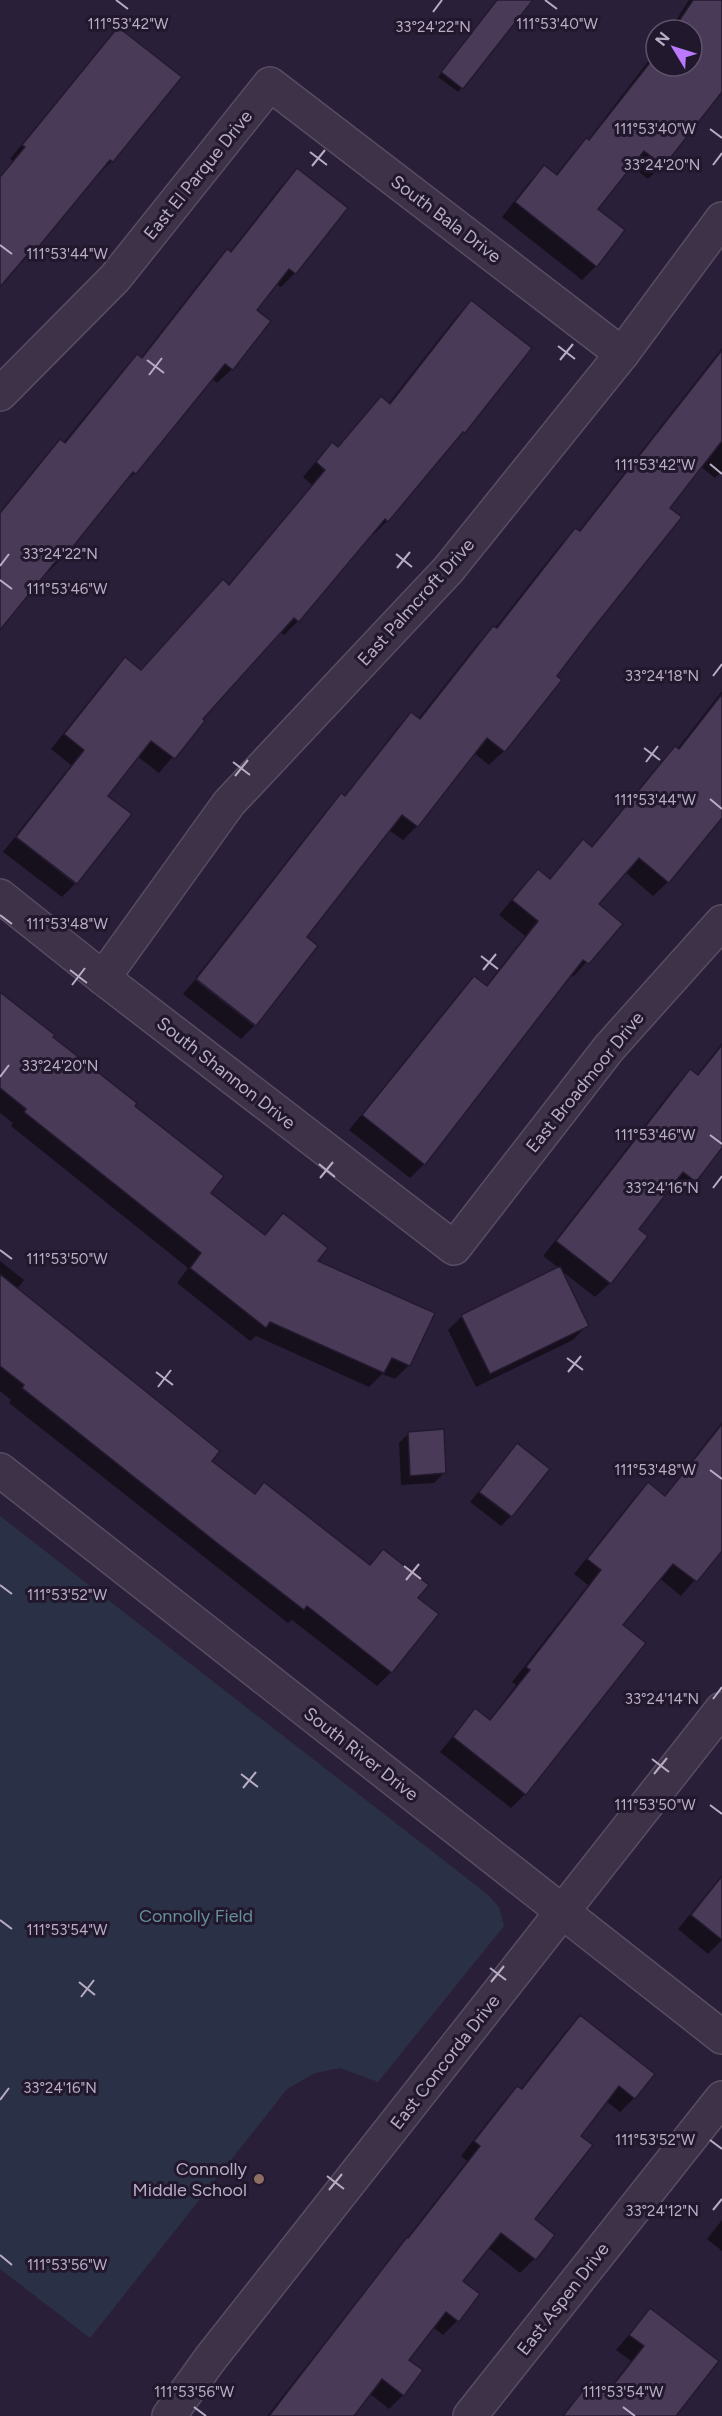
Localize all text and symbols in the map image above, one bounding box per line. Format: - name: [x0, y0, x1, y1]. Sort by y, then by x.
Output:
- text: 111°53'42"W: [88, 15, 169, 33]
- text: 111°53'40"W: [516, 15, 599, 33]
- text: 33°24'22"N: [395, 18, 471, 36]
- north arrow: [644, 18, 704, 78]
- text: N: [651, 28, 674, 50]
- street label: East El Parque Drive: [139, 106, 257, 244]
- text: 111°53'40"W: [614, 120, 697, 138]
- text: 33°24'20"N: [624, 156, 700, 174]
- street label: South Bala Drive: [387, 170, 506, 268]
- text: 111°53'44"W: [26, 245, 108, 263]
- text: 111°53'42"W: [615, 456, 696, 474]
- street label: East Palmcroft Drive: [353, 534, 479, 670]
- text: 33°24'22"N: [22, 545, 98, 563]
- text: 111°53'46"W: [27, 580, 108, 598]
- text: 33°24'18"N: [625, 667, 699, 685]
- text: 111°53'44"W: [614, 791, 696, 809]
- text: 111°53'48"W: [26, 915, 108, 933]
- street label: East Broadmoor Drive: [521, 1007, 649, 1157]
- street label: South Shannon Drive: [152, 1012, 300, 1134]
- text: 33°24'20"N: [22, 1057, 98, 1075]
- text: 111°53'46"W: [615, 1126, 696, 1144]
- text: 33°24'16"N: [625, 1179, 699, 1197]
- text: 111°53'50"W: [26, 1250, 108, 1268]
- text: 111°53'48"W: [614, 1461, 696, 1479]
- text: 111°53'52"W: [27, 1586, 108, 1604]
- text: 33°24'14"N: [625, 1690, 699, 1708]
- street label: South River Drive: [299, 1702, 423, 1806]
- text: 111°53'50"W: [614, 1796, 696, 1814]
- park label: Connolly Field: [139, 1905, 253, 1927]
- text: 111°53'54"W: [26, 1921, 108, 1939]
- street label: East Concorda Drive: [386, 1990, 505, 2134]
- text: 33°24'16"N: [23, 2079, 97, 2097]
- text: 111°53'52"W: [615, 2131, 696, 2149]
- place label: Connolly Middle School: [133, 2158, 248, 2201]
- marker: Connolly Middle School: [252, 2172, 266, 2186]
- text: 33°24'12"N: [625, 2202, 699, 2220]
- street label: East Aspen Drive: [512, 2238, 614, 2360]
- text: 111°53'56"W: [27, 2256, 108, 2274]
- text: 111°53'56"W: [154, 2383, 235, 2401]
- text: 111°53'54"W: [582, 2383, 664, 2401]

